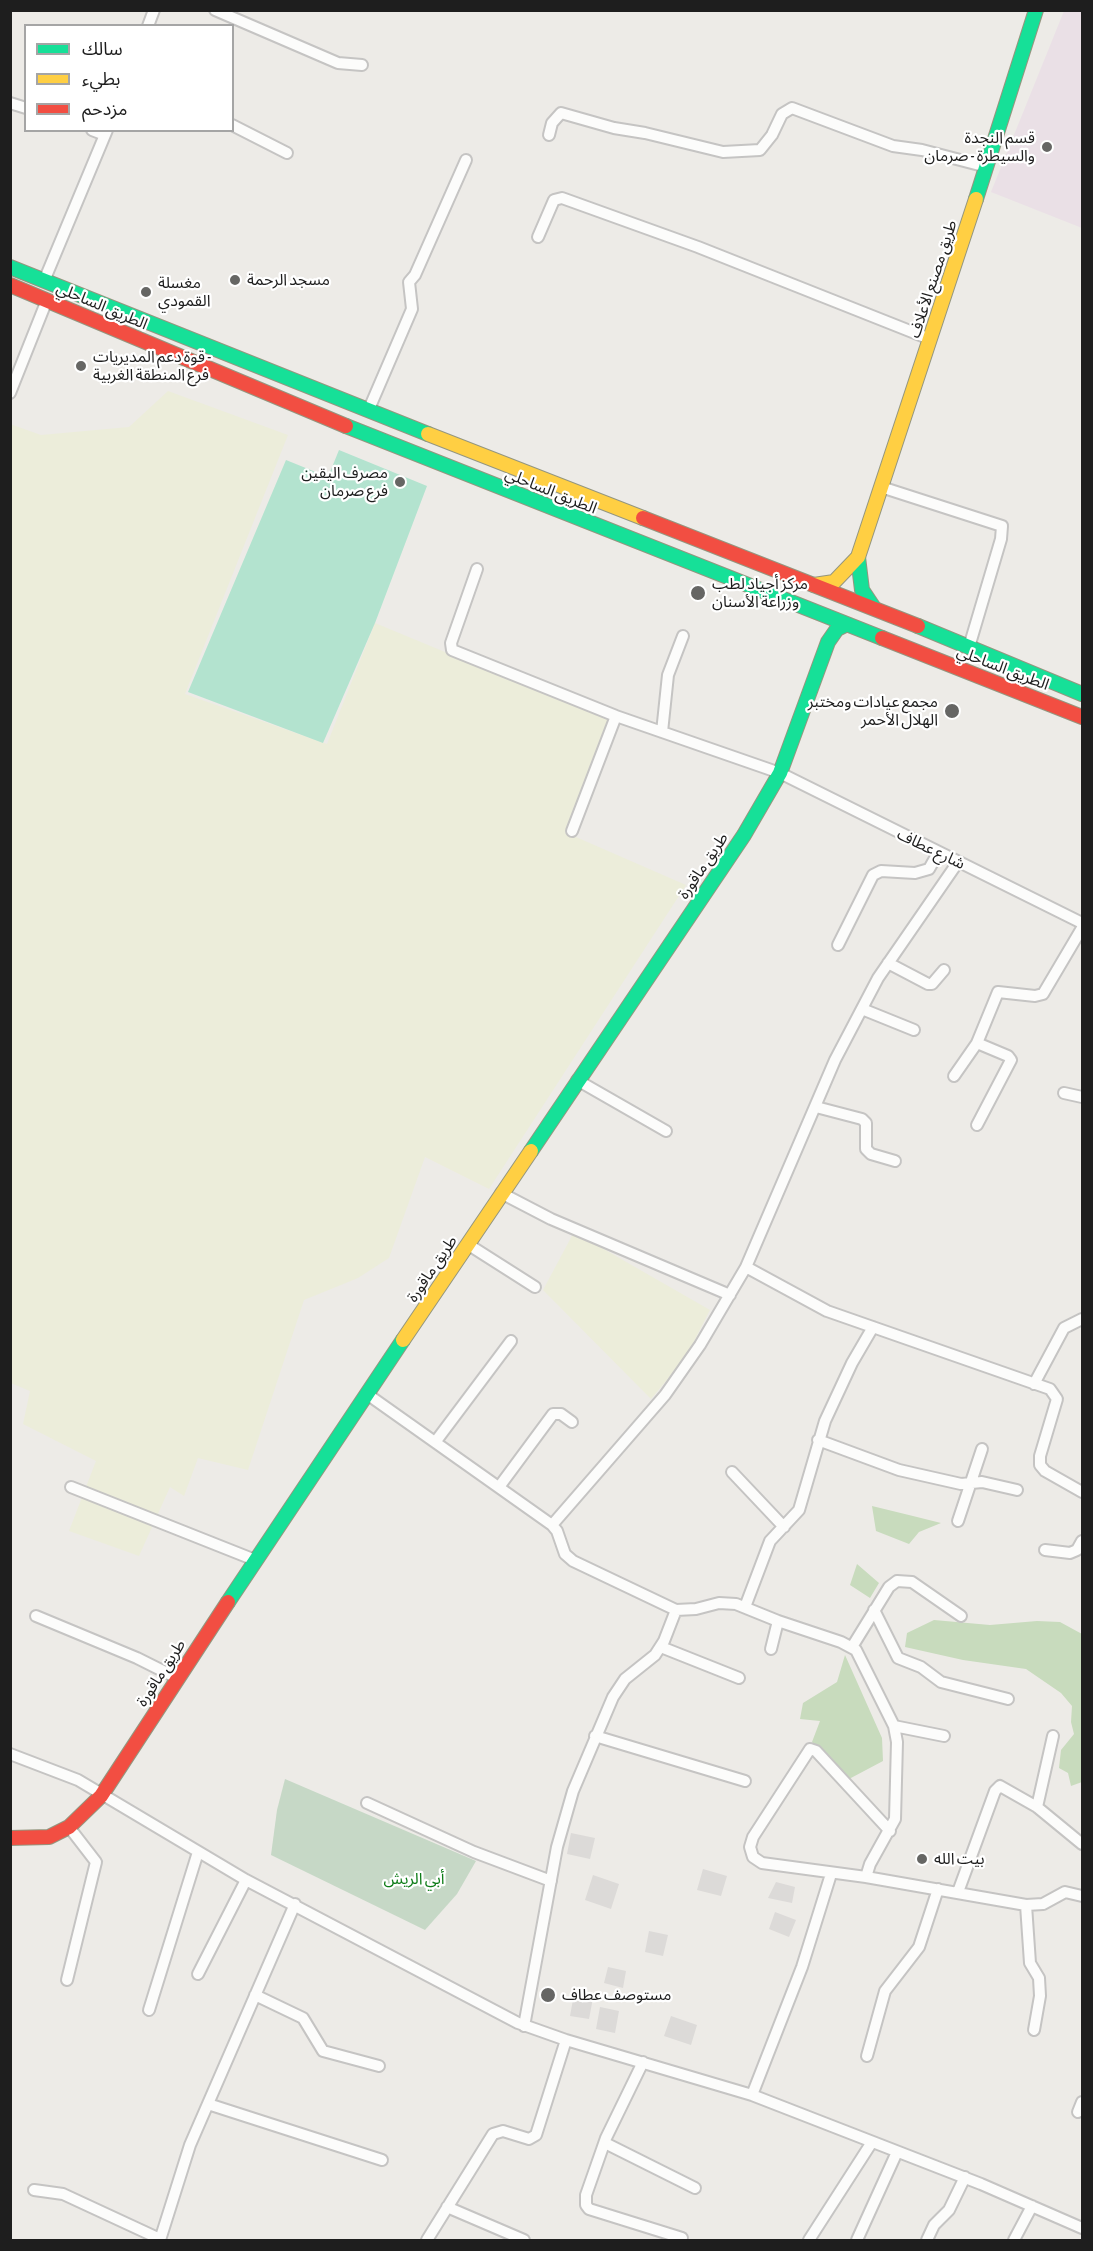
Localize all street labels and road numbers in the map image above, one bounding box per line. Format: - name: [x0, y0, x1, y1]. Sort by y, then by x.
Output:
- street label: طريق مصنع الأعلاف: [905, 218, 961, 340]
- street label: الطريق الساحلي: [53, 278, 151, 334]
- street label: الطريق الساحلي: [502, 464, 600, 518]
- street label: الطريق الساحلي: [954, 642, 1052, 694]
- street label: شارع عطاف: [894, 824, 968, 874]
- street label: طريق ماقورة: [674, 829, 732, 903]
- street label: طريق ماقورة: [403, 1232, 461, 1306]
- street label: طريق ماقورة: [132, 1636, 190, 1710]

